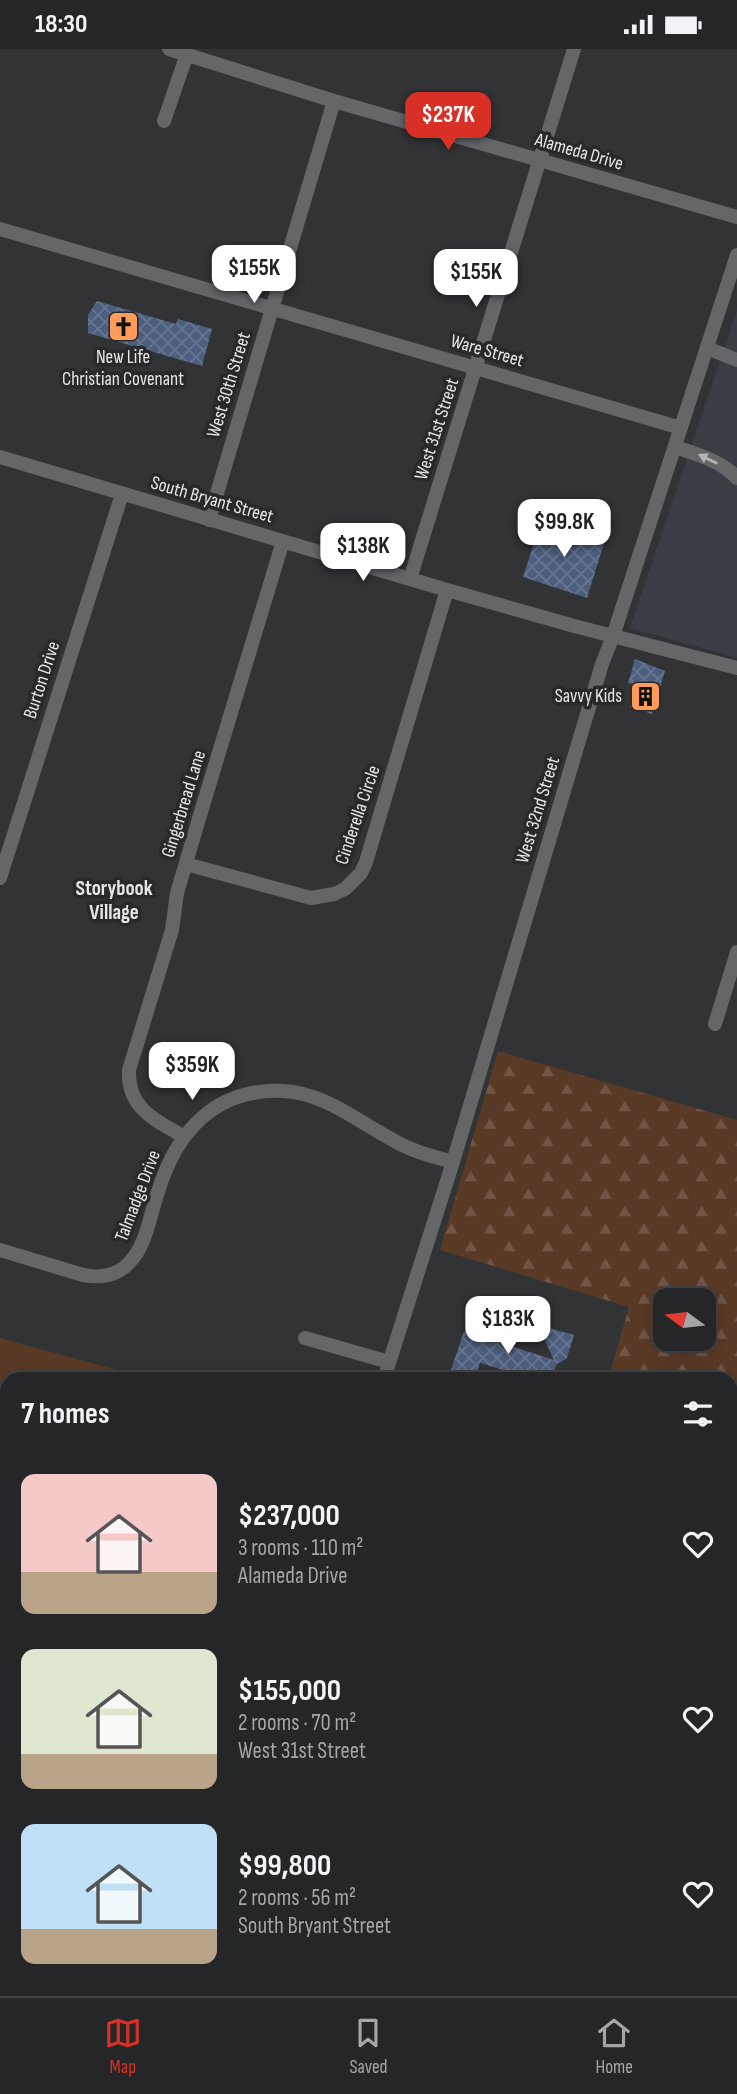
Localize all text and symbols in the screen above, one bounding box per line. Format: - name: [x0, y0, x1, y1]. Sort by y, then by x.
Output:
- text: 18:30: [35, 9, 87, 40]
- pin: $237K: [399, 92, 497, 152]
- text: $237K: [421, 101, 475, 129]
- street label: Alameda Drive: [531, 128, 626, 176]
- pin: $155K: [205, 245, 303, 305]
- pin: $155K: [427, 250, 525, 309]
- text: $155K: [228, 254, 280, 282]
- text: $155K: [450, 258, 502, 286]
- church icon: New Life Christian Covenant: [106, 309, 140, 343]
- street label: West 30th Street: [202, 329, 256, 440]
- street label: Ware Street: [448, 330, 526, 372]
- place label: New Life Christian Covenant: [62, 346, 184, 391]
- street label: West 31st Street: [410, 375, 464, 483]
- one-way arrow: [698, 454, 718, 465]
- street label: South Bryant Street: [148, 472, 276, 529]
- pin: $99.8K: [507, 499, 621, 559]
- text: $99.8K: [534, 508, 594, 536]
- pin: $138K: [314, 524, 412, 583]
- text: $138K: [336, 532, 390, 560]
- street label: Burton Drive: [19, 638, 65, 722]
- building icon: Savvy Kids: [628, 679, 662, 713]
- place label: Savvy Kids: [555, 685, 622, 708]
- street label: Gingerbread Lane: [157, 748, 211, 860]
- street label: West 32nd Street: [511, 754, 565, 866]
- street label: Cinderella Circle: [330, 762, 386, 868]
- district label: Storybook Village: [75, 876, 153, 925]
- pin: $359K: [143, 1042, 241, 1102]
- text: $359K: [165, 1051, 219, 1079]
- street label: Talmadge Drive: [110, 1147, 166, 1245]
- north arrow: [653, 1288, 716, 1351]
- map controls: [653, 1288, 716, 1351]
- pin: $183K: [459, 1297, 557, 1356]
- text: $183K: [481, 1305, 535, 1333]
- icon: filters: [679, 1395, 717, 1433]
- text: 7 homes: [21, 1396, 109, 1432]
- text: $237,000: [238, 1498, 340, 1534]
- icon: home: [77, 1502, 161, 1586]
- icon: heart: [679, 1525, 717, 1563]
- text: 3 rooms · 110 m²: [238, 1534, 363, 1562]
- text: Alameda Drive: [238, 1562, 348, 1590]
- text: $155,000: [238, 1673, 341, 1709]
- icon: home: [77, 1677, 161, 1761]
- icon: heart: [679, 1700, 717, 1738]
- text: 2 rooms · 70 m²: [238, 1709, 356, 1737]
- text: West 31st Street: [238, 1737, 366, 1765]
- text: $99,800: [238, 1848, 331, 1884]
- icon: home: [77, 1852, 161, 1936]
- icon: heart: [679, 1875, 717, 1913]
- text: 2 rooms · 56 m²: [238, 1884, 356, 1912]
- text: South Bryant Street: [238, 1912, 391, 1940]
- tab: Map: [104, 2014, 142, 2079]
- tab: Saved: [349, 2014, 388, 2079]
- tab: Home: [595, 2014, 633, 2079]

